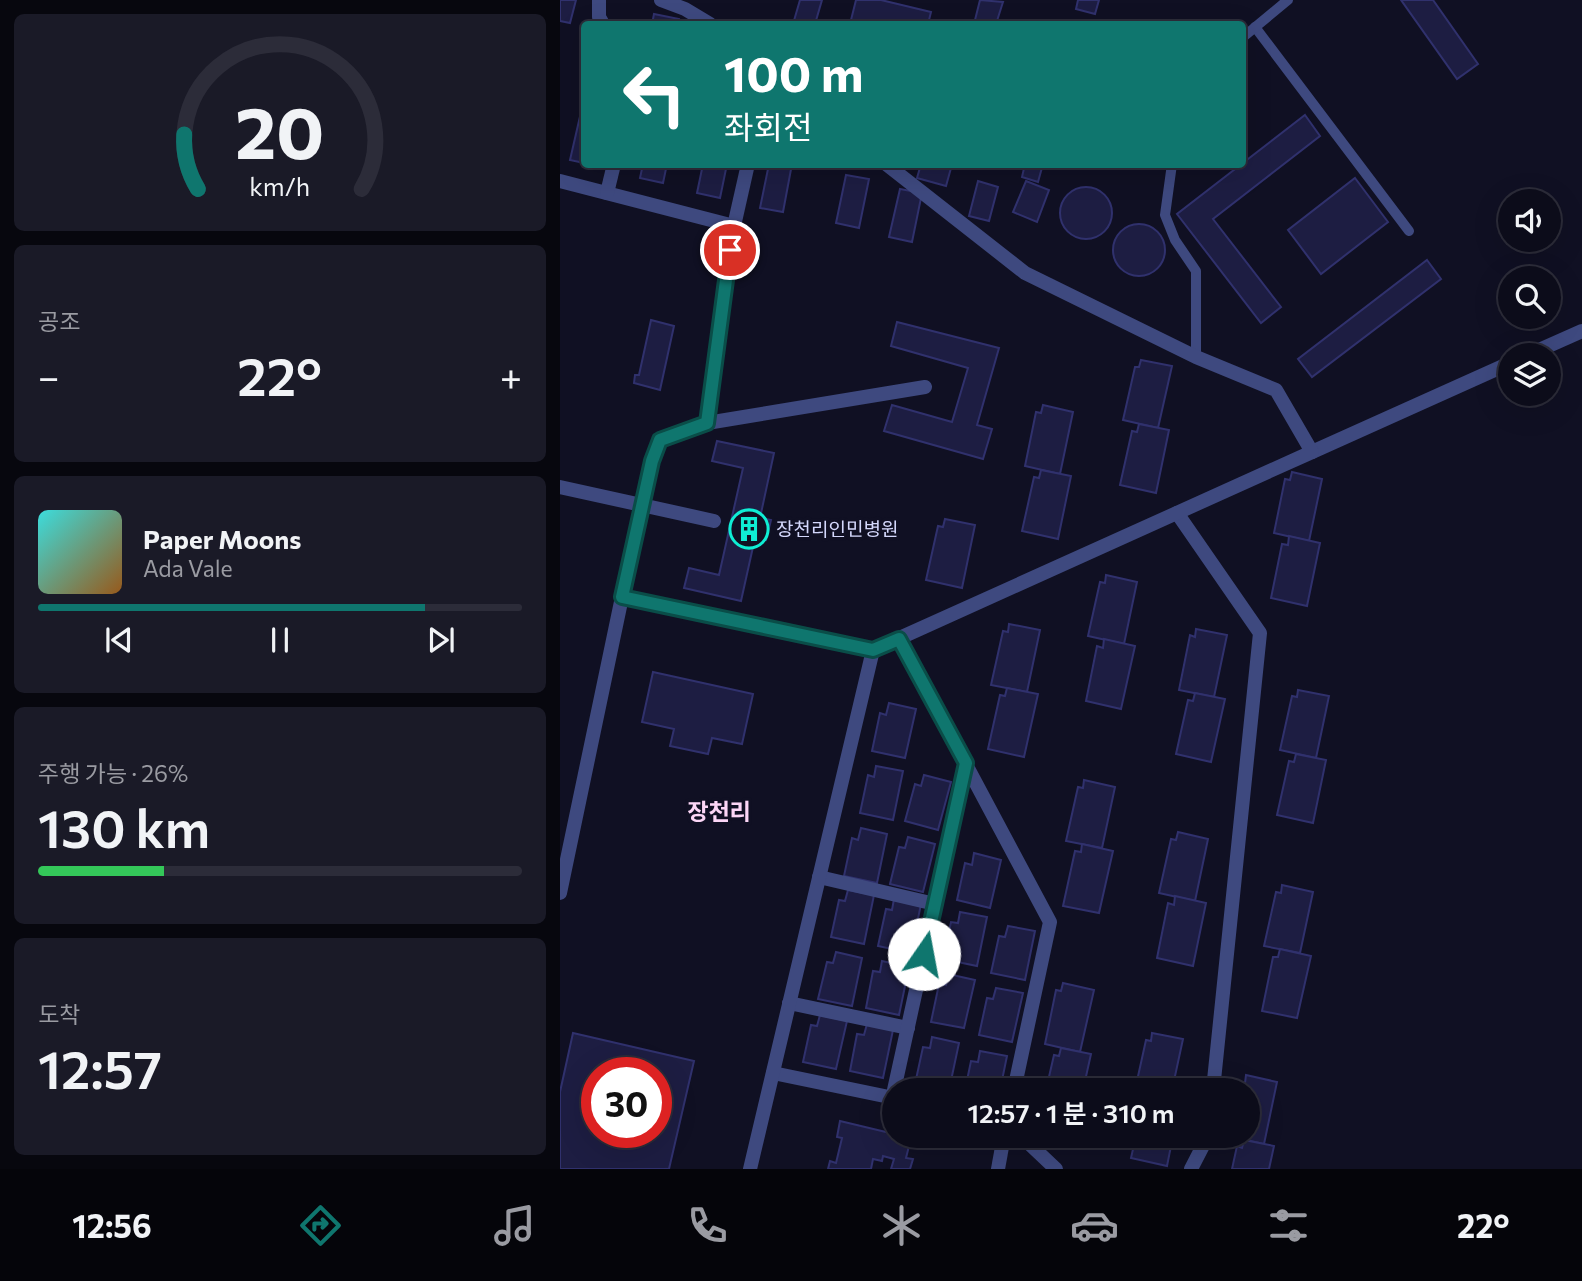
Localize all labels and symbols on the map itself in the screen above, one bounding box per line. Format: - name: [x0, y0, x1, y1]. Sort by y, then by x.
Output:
- pin: [700, 220, 760, 280]
- building icon: 장천리인민병원: [728, 508, 770, 550]
- place label: 장천리인민병원: [776, 517, 898, 540]
- district label: 장천리: [687, 797, 751, 825]
- position arrow: [887, 917, 961, 991]
- speed limit sign: 30: [581, 1057, 672, 1148]

